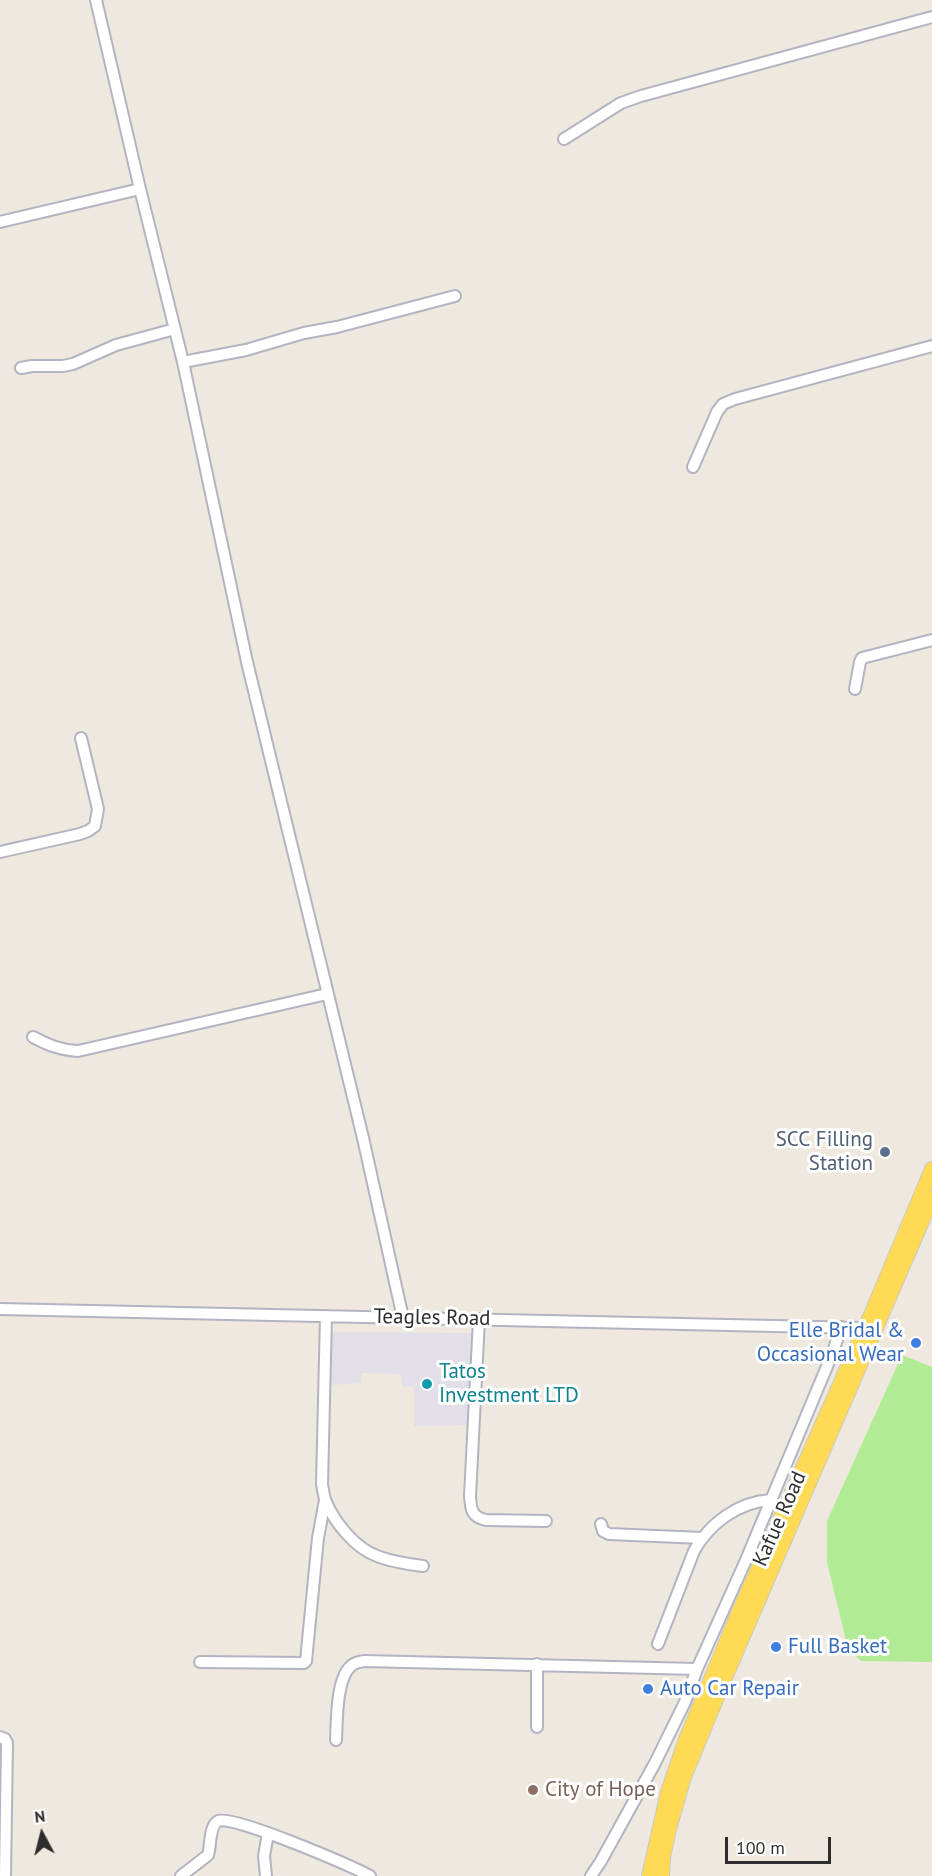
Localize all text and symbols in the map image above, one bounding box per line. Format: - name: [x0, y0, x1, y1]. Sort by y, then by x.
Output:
- place label: SCC Filling Station: [776, 1127, 873, 1177]
- marker: SCC Filling Station: [878, 1145, 892, 1159]
- street label: Teagles Road: [373, 1304, 491, 1332]
- place label: Elle Bridal & Occasional Wear: [757, 1318, 904, 1368]
- marker: Elle Bridal & Occasional Wear: [909, 1336, 923, 1350]
- place label: Tatos Investment LTD: [439, 1359, 579, 1409]
- marker: Tatos Investment LTD: [420, 1377, 434, 1391]
- street label: Kafue Road: [748, 1468, 812, 1570]
- place label: Full Basket: [788, 1634, 887, 1660]
- marker: Full Basket: [769, 1640, 783, 1654]
- place label: Auto Car Repair: [660, 1676, 799, 1702]
- marker: Auto Car Repair: [641, 1682, 655, 1696]
- place label: City of Hope: [545, 1777, 656, 1803]
- marker: City of Hope: [526, 1783, 540, 1797]
- north arrow: [12, 1804, 72, 1864]
- text: N: [33, 1806, 46, 1827]
- scale bar: [728, 1825, 834, 1863]
- text: 100 m: [736, 1836, 785, 1859]

